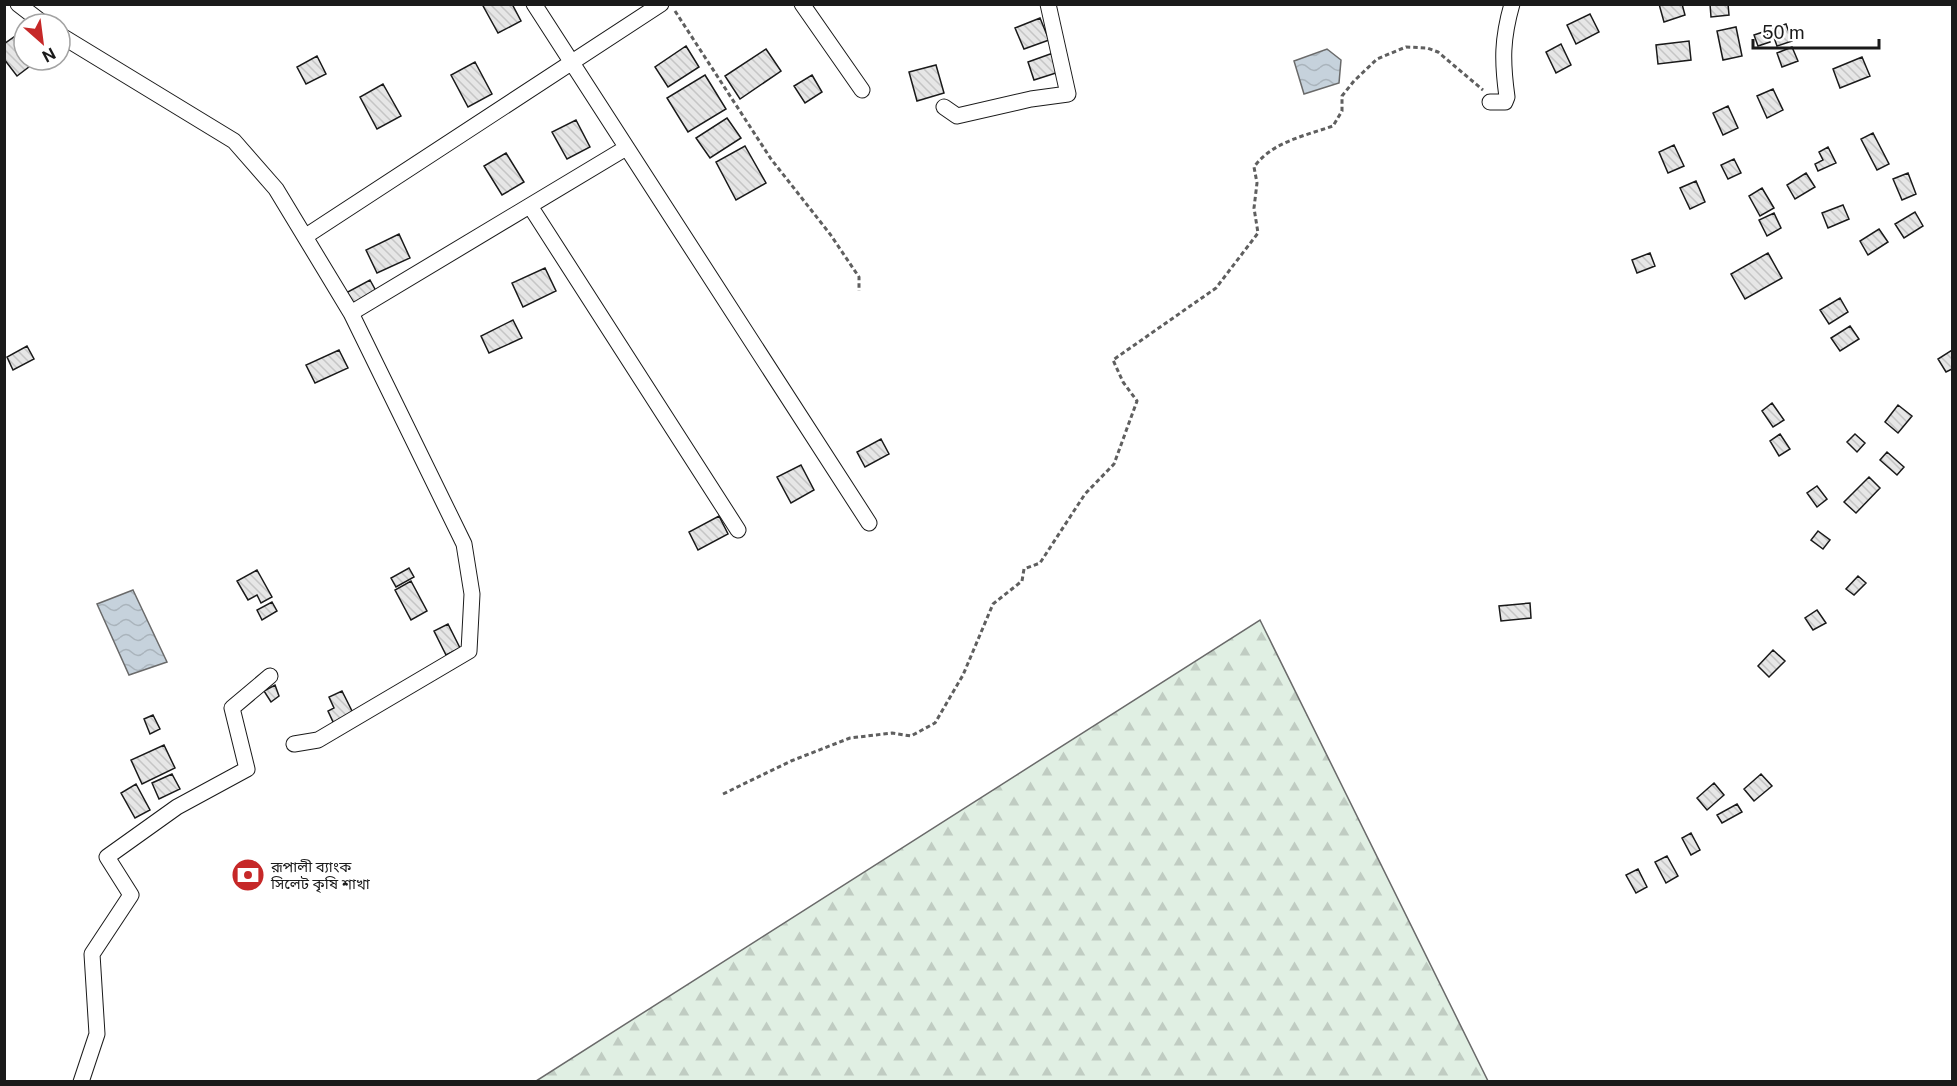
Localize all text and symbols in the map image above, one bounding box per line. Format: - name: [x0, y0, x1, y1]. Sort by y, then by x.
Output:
- north arrow: [12, 12, 72, 72]
- scale bar: [1753, 12, 1879, 50]
- text: 50 m: [1762, 22, 1805, 43]
- text: N: [39, 43, 59, 66]
- bank icon: রূপালী ব্যাংক সিলেট কৃষি শাখা: [230, 857, 266, 893]
- place label: রূপালী ব্যাংক সিলেট কৃষি শাখা: [270, 858, 371, 893]

